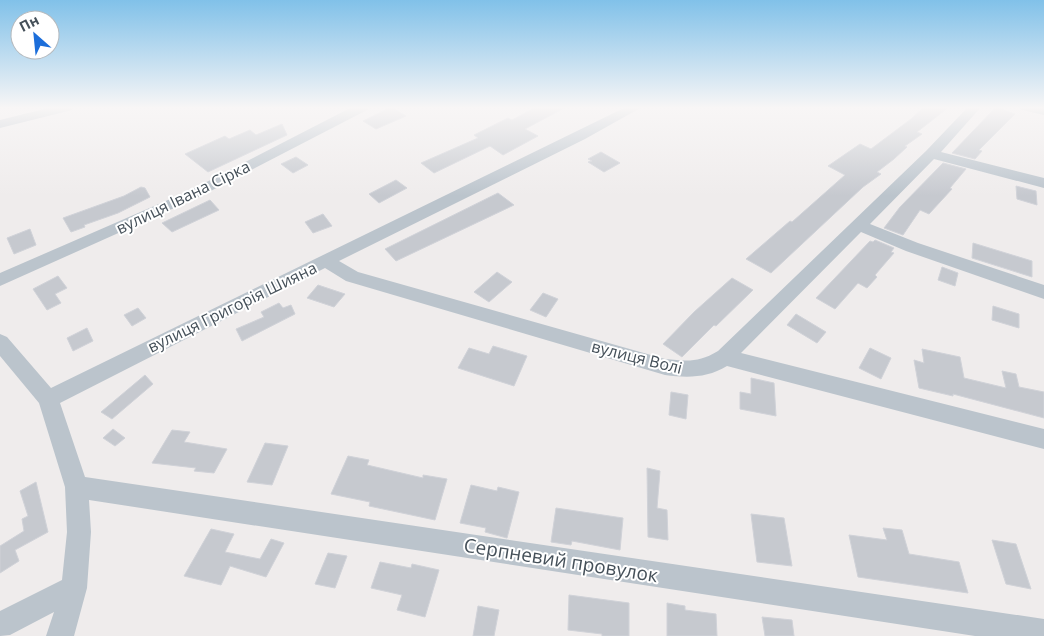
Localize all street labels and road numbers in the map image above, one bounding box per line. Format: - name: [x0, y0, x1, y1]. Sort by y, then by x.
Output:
- street label: вулиця Івана Сірка: [112, 155, 254, 239]
- street label: вулиця Григорія Шияна: [144, 256, 320, 358]
- street label: вулиця Волі: [589, 335, 685, 379]
- street label: Серпневий провулок: [462, 532, 660, 588]

